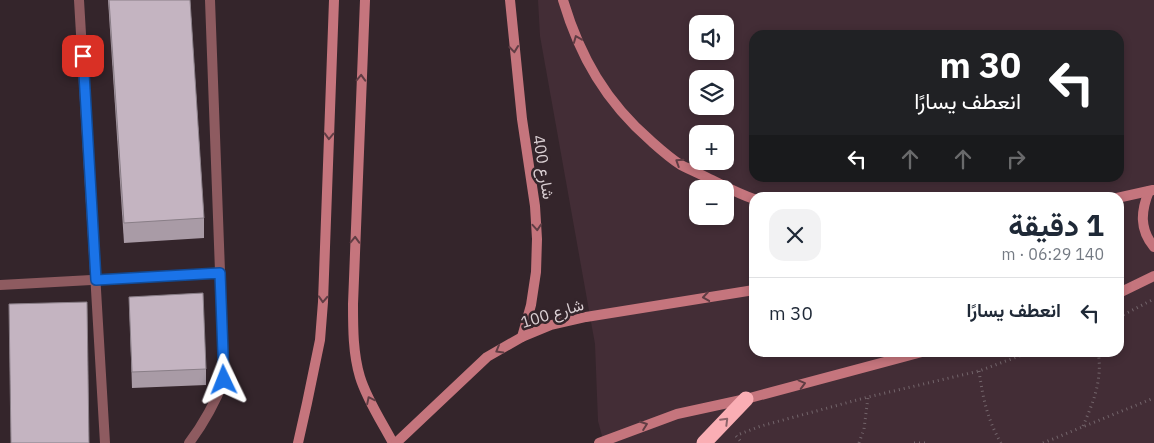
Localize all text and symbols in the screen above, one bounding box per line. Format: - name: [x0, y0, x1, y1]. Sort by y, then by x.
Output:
- map controls: [689, 15, 734, 225]
- button: sound: [689, 15, 734, 60]
- pin: [62, 35, 104, 77]
- one-way arrow: [573, 35, 584, 44]
- icon: arrive: [69, 42, 97, 70]
- text: 30 m: [939, 42, 1021, 88]
- one-way arrow: [509, 45, 520, 53]
- icon: left: [1039, 50, 1104, 115]
- button: layers: [689, 70, 734, 115]
- one-way arrow: [356, 74, 367, 82]
- text: انعطف يسارًا: [914, 86, 1021, 115]
- button: +: [689, 125, 734, 170]
- one-way arrow: [324, 132, 334, 140]
- street label: شارع 400: [527, 133, 559, 201]
- icon: left: [843, 145, 871, 173]
- icon: ahead: [896, 145, 924, 173]
- icon: ahead: [949, 145, 977, 173]
- icon: right: [1002, 145, 1030, 173]
- one-way arrow: [675, 159, 684, 169]
- button: −: [689, 180, 734, 225]
- text: 1 دقيقة: [1008, 205, 1104, 244]
- button: close: [769, 209, 821, 261]
- one-way arrow: [531, 223, 542, 231]
- one-way arrow: [350, 236, 360, 244]
- text: 140 m · 06:29: [1002, 244, 1104, 264]
- one-way arrow: [701, 292, 710, 302]
- street label: شارع 100: [518, 294, 586, 334]
- one-way arrow: [317, 295, 328, 303]
- text: انعطف يسارًا: [967, 298, 1061, 322]
- icon: left: [1076, 299, 1104, 327]
- text: 30 m: [769, 301, 813, 325]
- one-way arrow: [495, 344, 504, 354]
- position arrow: [197, 353, 249, 405]
- one-way arrow: [797, 380, 805, 390]
- one-way arrow: [366, 396, 376, 405]
- one-way arrow: [719, 418, 728, 427]
- one-way arrow: [640, 421, 648, 431]

